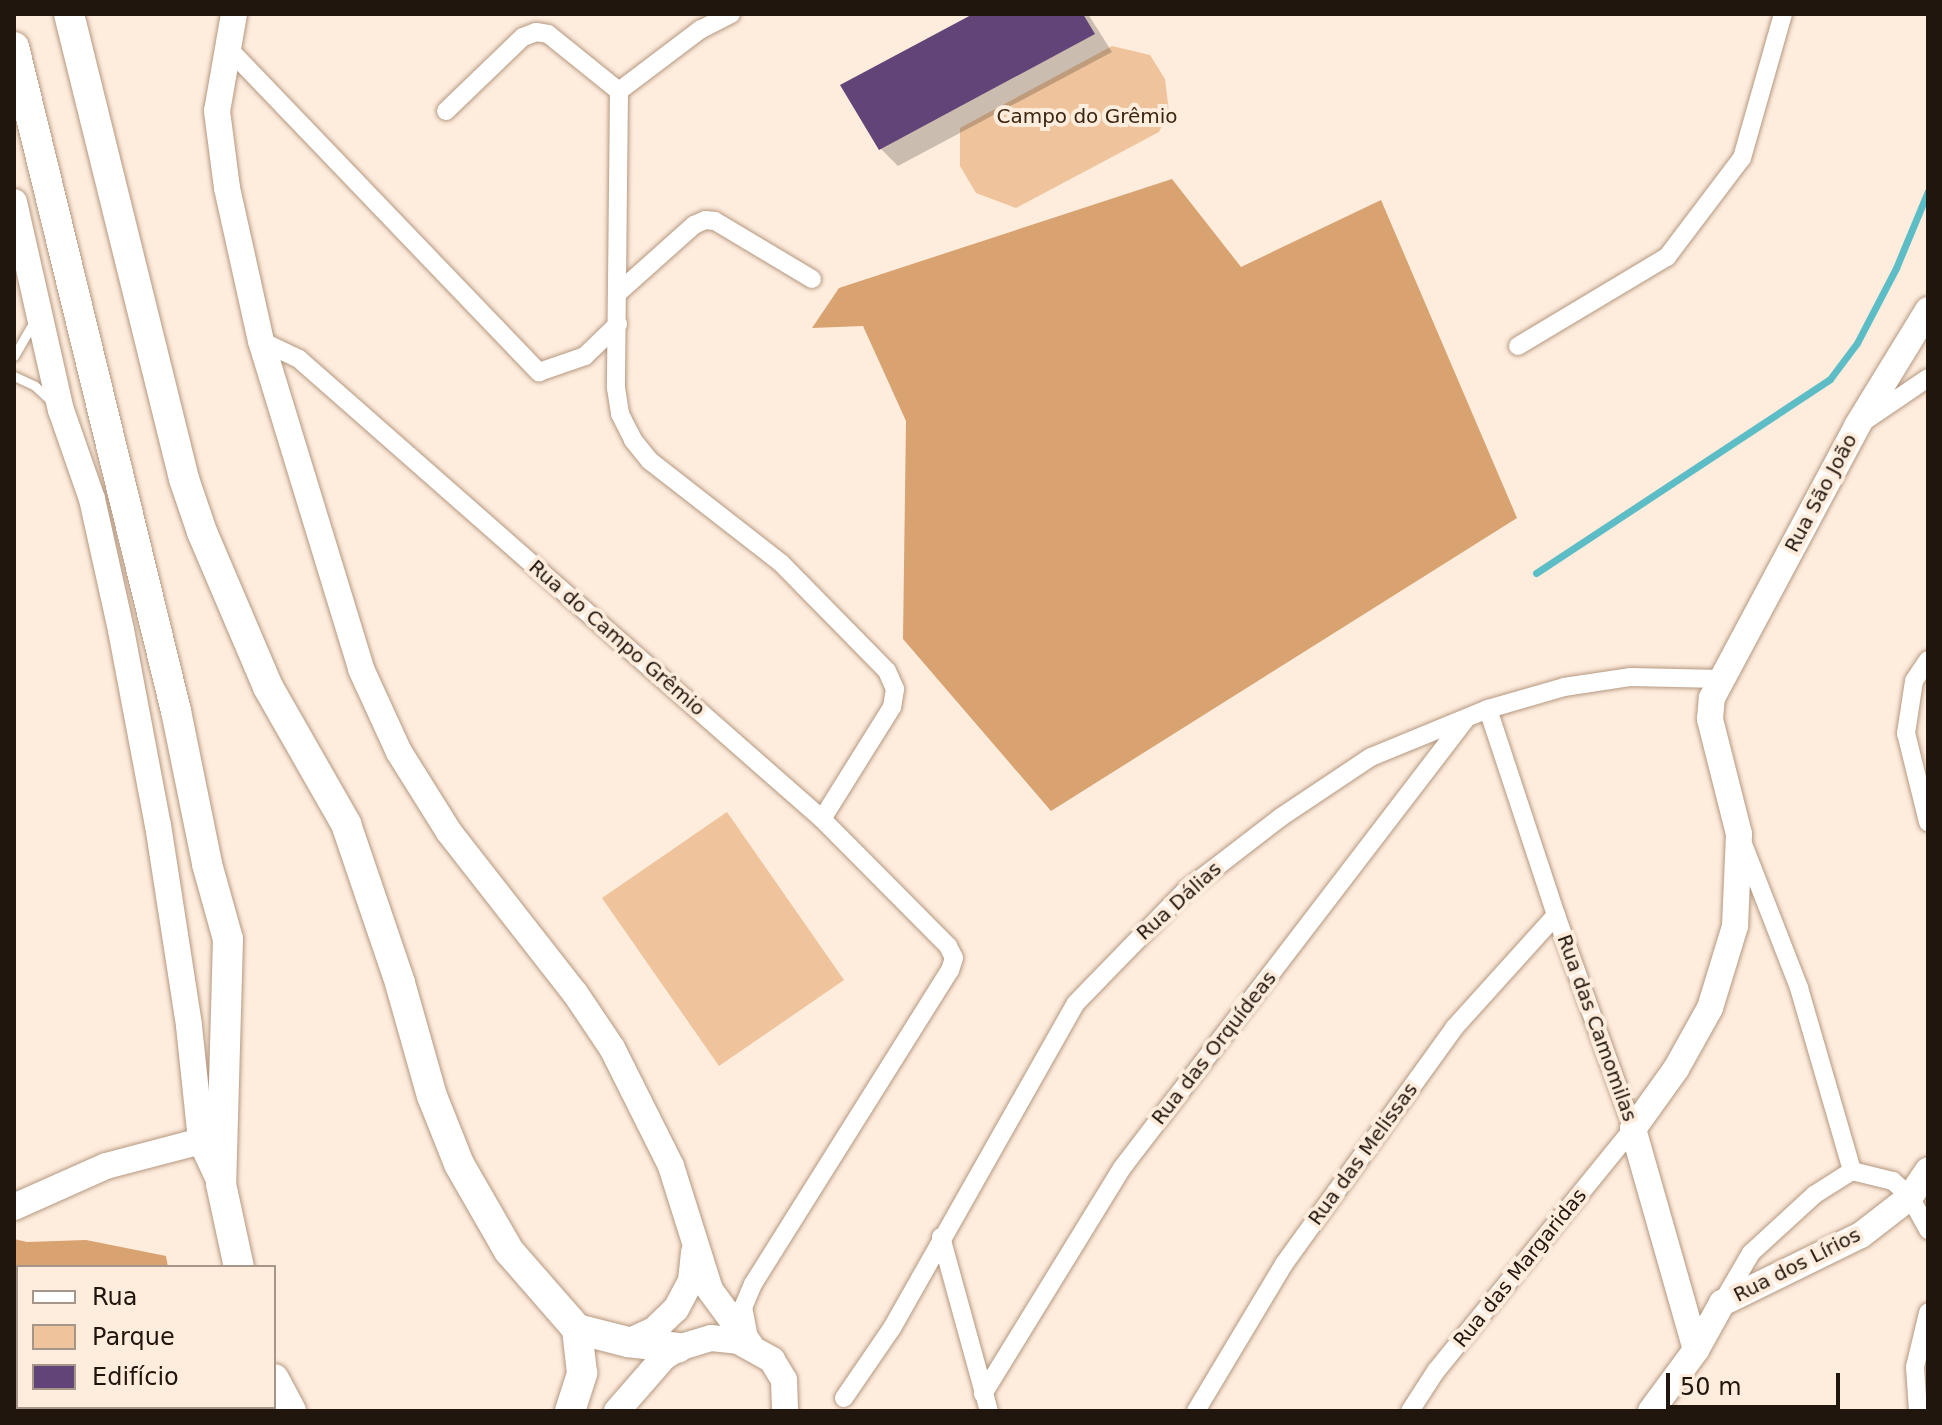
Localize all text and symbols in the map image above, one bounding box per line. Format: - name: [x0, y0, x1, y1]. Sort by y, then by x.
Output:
- park label: Campo do Grêmio: [996, 104, 1178, 128]
- street label: Rua São João: [1780, 430, 1862, 556]
- street label: Rua do Campo Grêmio: [524, 555, 710, 721]
- street label: Rua Dálias: [1132, 857, 1226, 945]
- street label: Rua das Camomilas: [1552, 931, 1642, 1125]
- street label: Rua das Orquídeas: [1147, 966, 1281, 1130]
- street label: Rua das Melissas: [1303, 1078, 1423, 1230]
- street label: Rua das Margaridas: [1449, 1184, 1591, 1352]
- street label: Rua dos Lírios: [1730, 1223, 1864, 1307]
- legend: [16, 1265, 276, 1409]
- text: Rua: [92, 1283, 138, 1311]
- text: Parque: [92, 1323, 175, 1351]
- scale bar: [1670, 1357, 1844, 1407]
- text: Edifício: [92, 1363, 179, 1391]
- text: 50 m: [1680, 1373, 1742, 1401]

